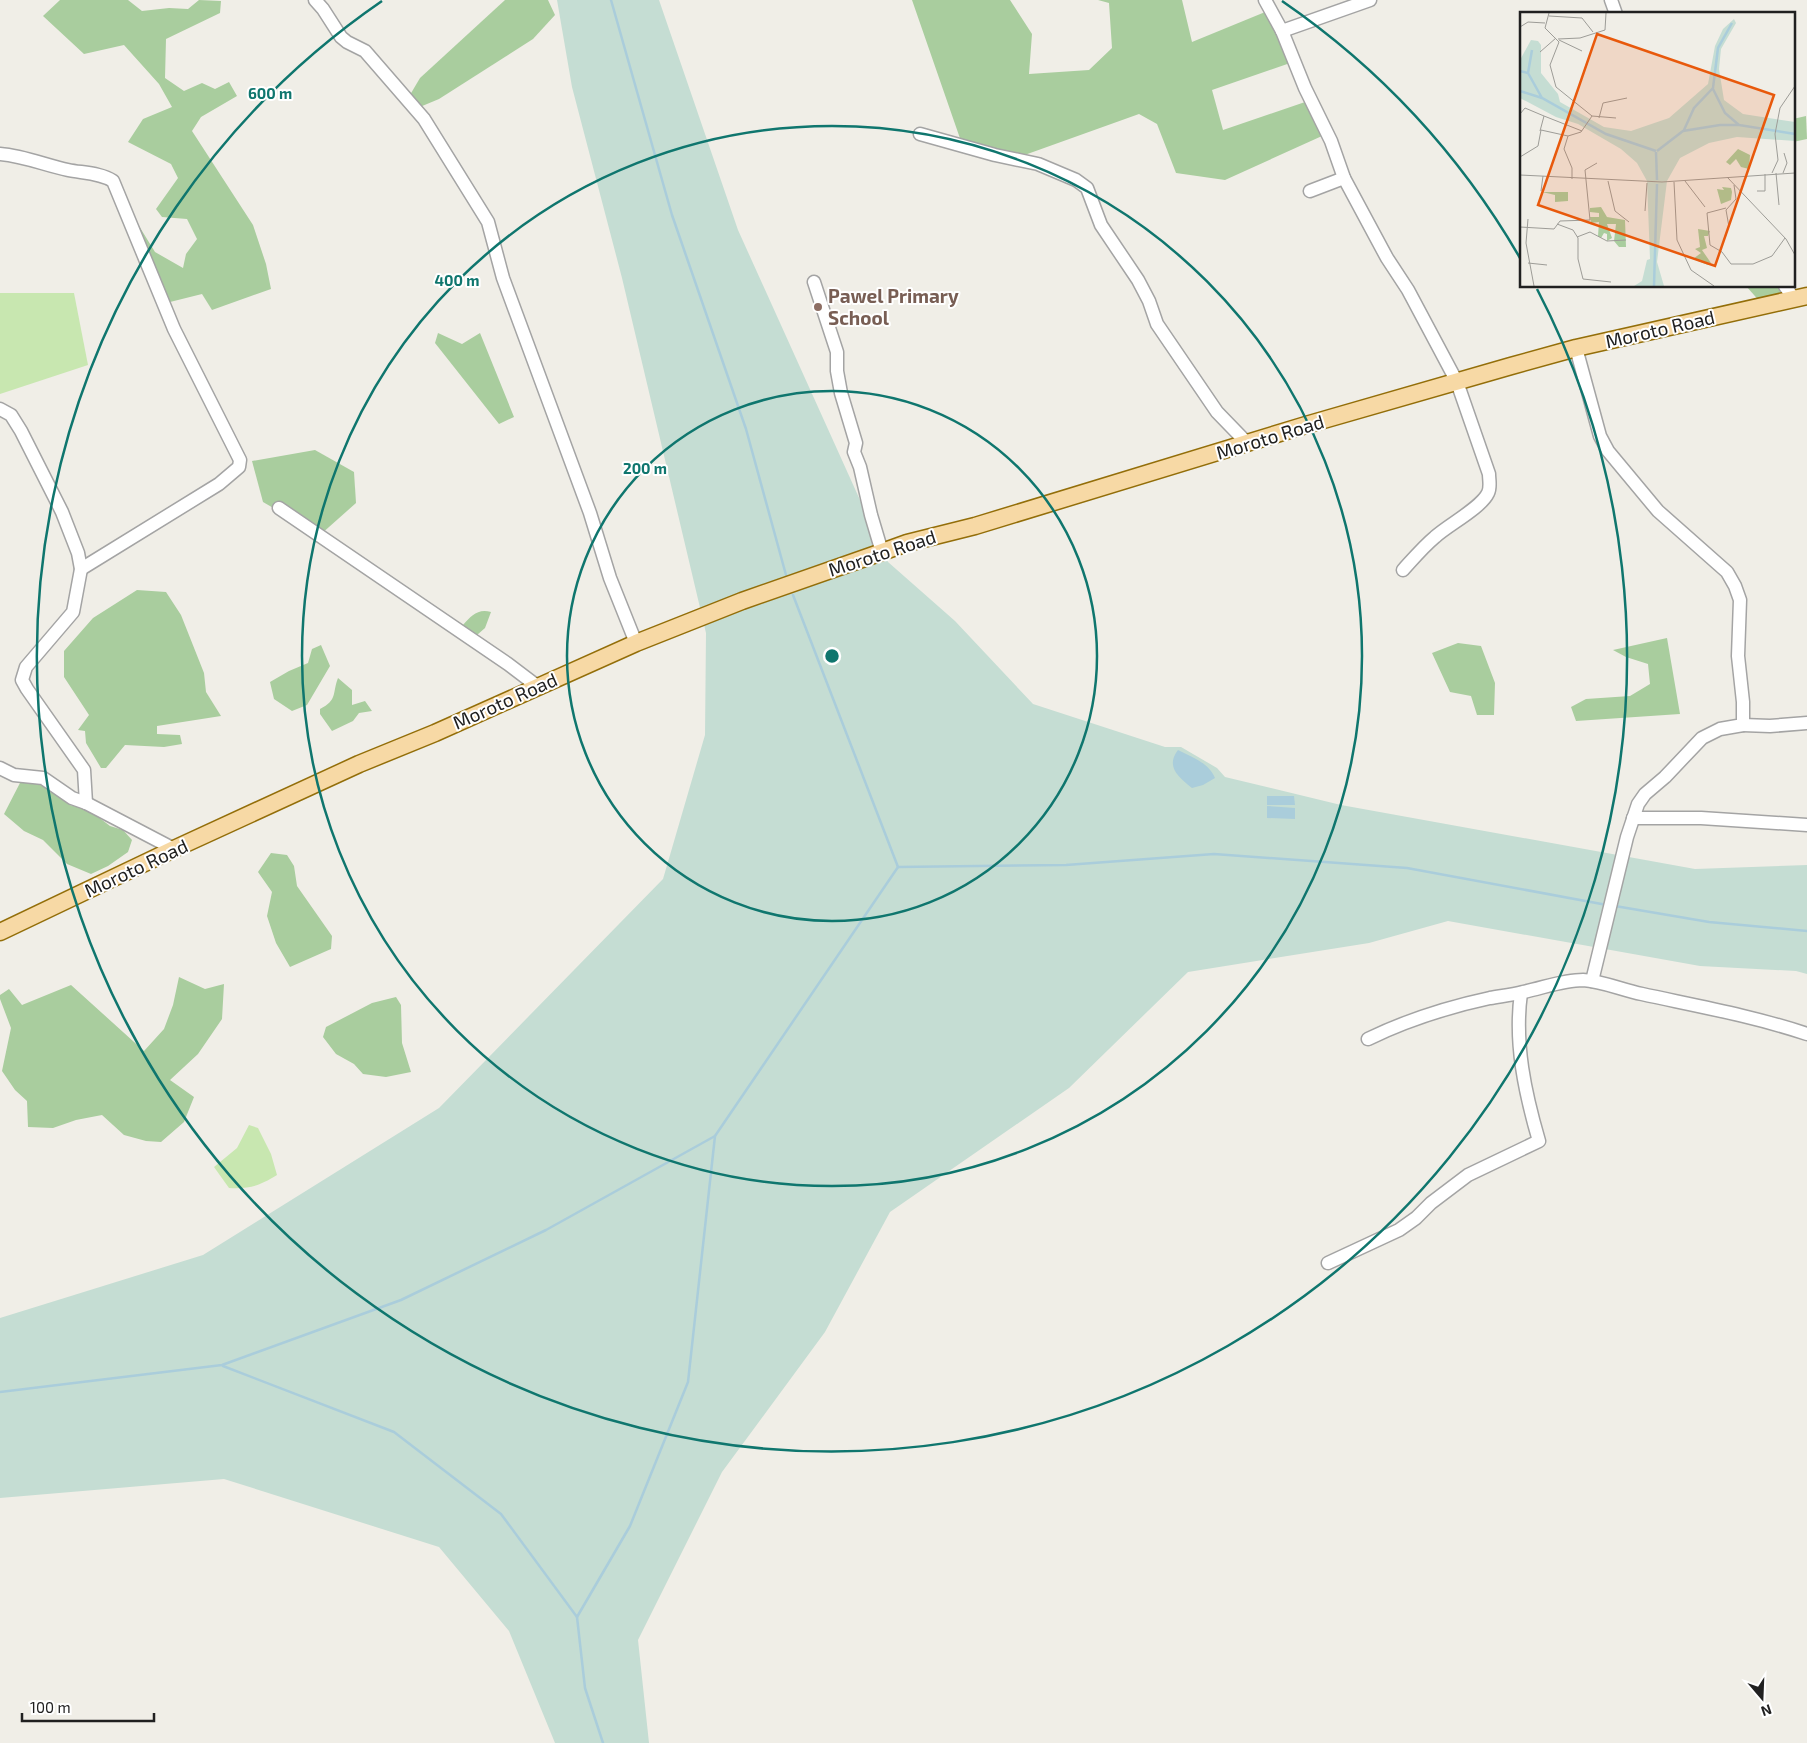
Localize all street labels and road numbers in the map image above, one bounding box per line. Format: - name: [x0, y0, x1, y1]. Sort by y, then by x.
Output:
- street label: Moroto Road: [1603, 305, 1717, 352]
- street label: Moroto Road: [1213, 409, 1327, 464]
- street label: Moroto Road: [825, 524, 938, 581]
- street label: Moroto Road: [449, 667, 560, 734]
- street label: Moroto Road: [80, 834, 191, 902]

